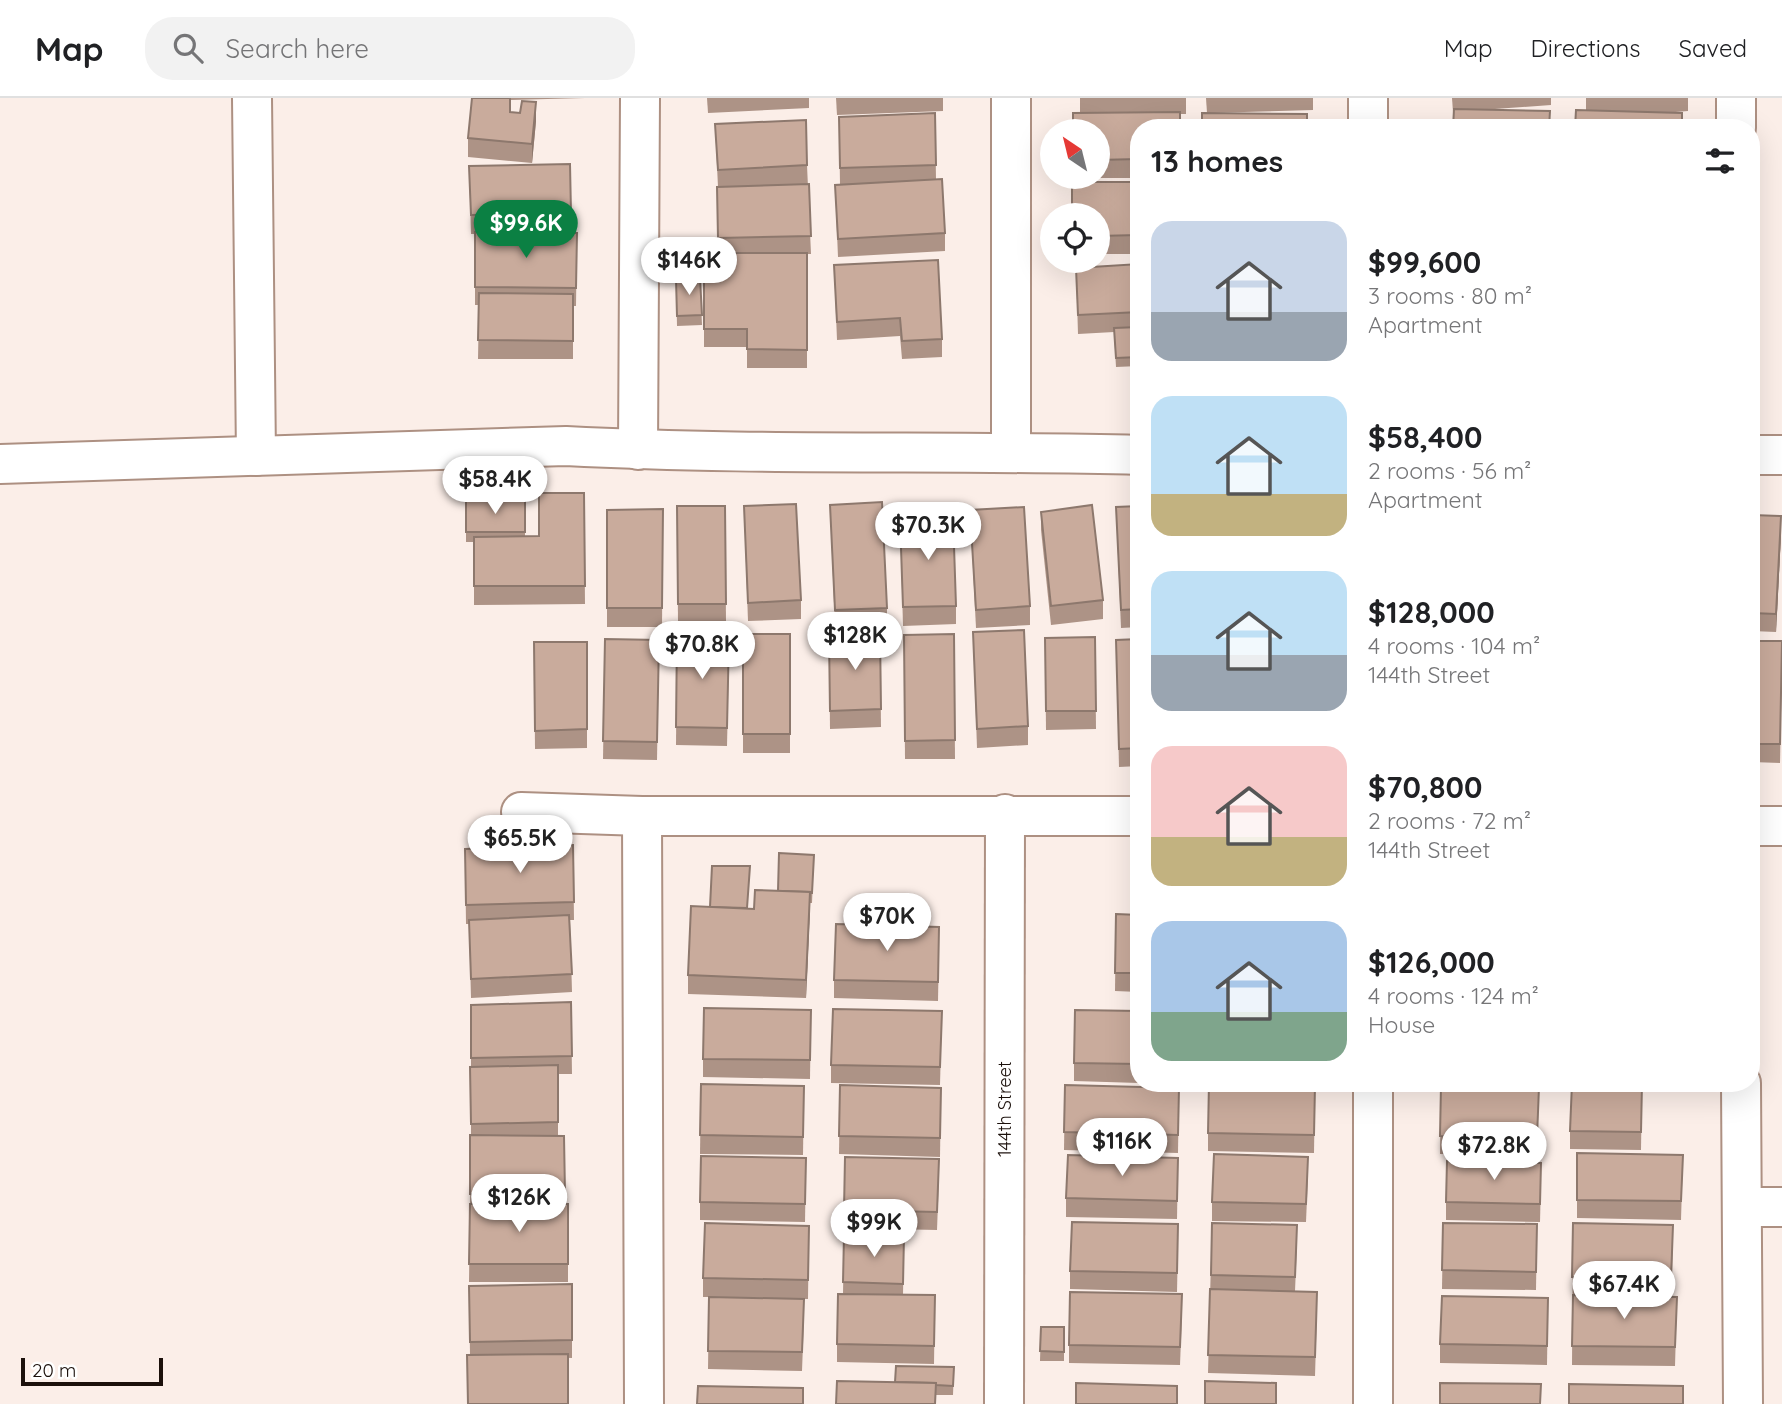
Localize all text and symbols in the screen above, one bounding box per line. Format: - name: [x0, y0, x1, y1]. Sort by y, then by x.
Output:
- search box: [145, 17, 635, 80]
- text: Map: [35, 28, 103, 69]
- icon: search: [169, 29, 207, 67]
- text: Search here: [225, 32, 369, 65]
- text: Map: [1444, 33, 1493, 63]
- text: Directions: [1531, 33, 1641, 63]
- text: Saved: [1679, 33, 1747, 63]
- north arrow: [1040, 119, 1110, 189]
- map controls: [1040, 119, 1110, 273]
- text: 13 homes: [1151, 142, 1283, 180]
- icon: filters: [1701, 142, 1739, 180]
- pin: $99.6K: [469, 200, 583, 260]
- button: locate: [1040, 203, 1110, 273]
- text: $99.6K: [490, 208, 562, 237]
- pin: $146K: [640, 238, 738, 297]
- text: $99,600: [1368, 243, 1481, 281]
- text: $146K: [657, 245, 721, 274]
- icon: home: [1207, 249, 1291, 333]
- text: 3 rooms · 80 m²: [1368, 281, 1532, 310]
- text: Apartment: [1368, 310, 1482, 339]
- text: $58,400: [1368, 418, 1482, 456]
- icon: home: [1207, 424, 1291, 508]
- pin: $58.4K: [438, 456, 552, 516]
- text: 2 rooms · 56 m²: [1368, 456, 1531, 485]
- text: $58.4K: [458, 464, 532, 493]
- text: Apartment: [1368, 485, 1482, 514]
- pin: $70.3K: [871, 503, 985, 562]
- text: $70.3K: [891, 510, 965, 539]
- text: $128,000: [1368, 593, 1495, 631]
- icon: home: [1207, 599, 1291, 683]
- pin: $128K: [806, 612, 904, 672]
- text: $128K: [823, 620, 887, 649]
- pin: $70.8K: [645, 622, 759, 681]
- text: $70.8K: [665, 629, 739, 658]
- text: 4 rooms · 104 m²: [1368, 631, 1540, 660]
- text: 144th Street: [1368, 660, 1490, 689]
- text: $70,800: [1368, 768, 1482, 806]
- icon: home: [1207, 774, 1291, 858]
- text: 2 rooms · 72 m²: [1368, 806, 1531, 835]
- pin: $65.5K: [463, 816, 577, 875]
- text: $65.5K: [484, 823, 556, 852]
- text: 144th Street: [1368, 835, 1490, 864]
- pin: $70K: [846, 894, 928, 953]
- text: $70K: [859, 901, 915, 930]
- text: $126,000: [1368, 943, 1495, 981]
- icon: home: [1207, 949, 1291, 1033]
- text: 4 rooms · 124 m²: [1368, 981, 1539, 1010]
- text: House: [1368, 1010, 1435, 1039]
- street label: 144th Street: [993, 1061, 1016, 1157]
- pin: $116K: [1073, 1118, 1171, 1178]
- pin: $72.8K: [1437, 1122, 1551, 1182]
- text: $116K: [1092, 1126, 1152, 1155]
- text: $72.8K: [1458, 1130, 1530, 1159]
- pin: $126K: [470, 1174, 568, 1234]
- text: $126K: [487, 1182, 551, 1211]
- pin: $99K: [833, 1200, 915, 1259]
- text: $99K: [847, 1207, 901, 1236]
- pin: $67.4K: [1567, 1262, 1681, 1321]
- text: $67.4K: [1588, 1269, 1660, 1298]
- scale bar: [21, 1355, 163, 1387]
- text: 20 m: [32, 1358, 76, 1382]

